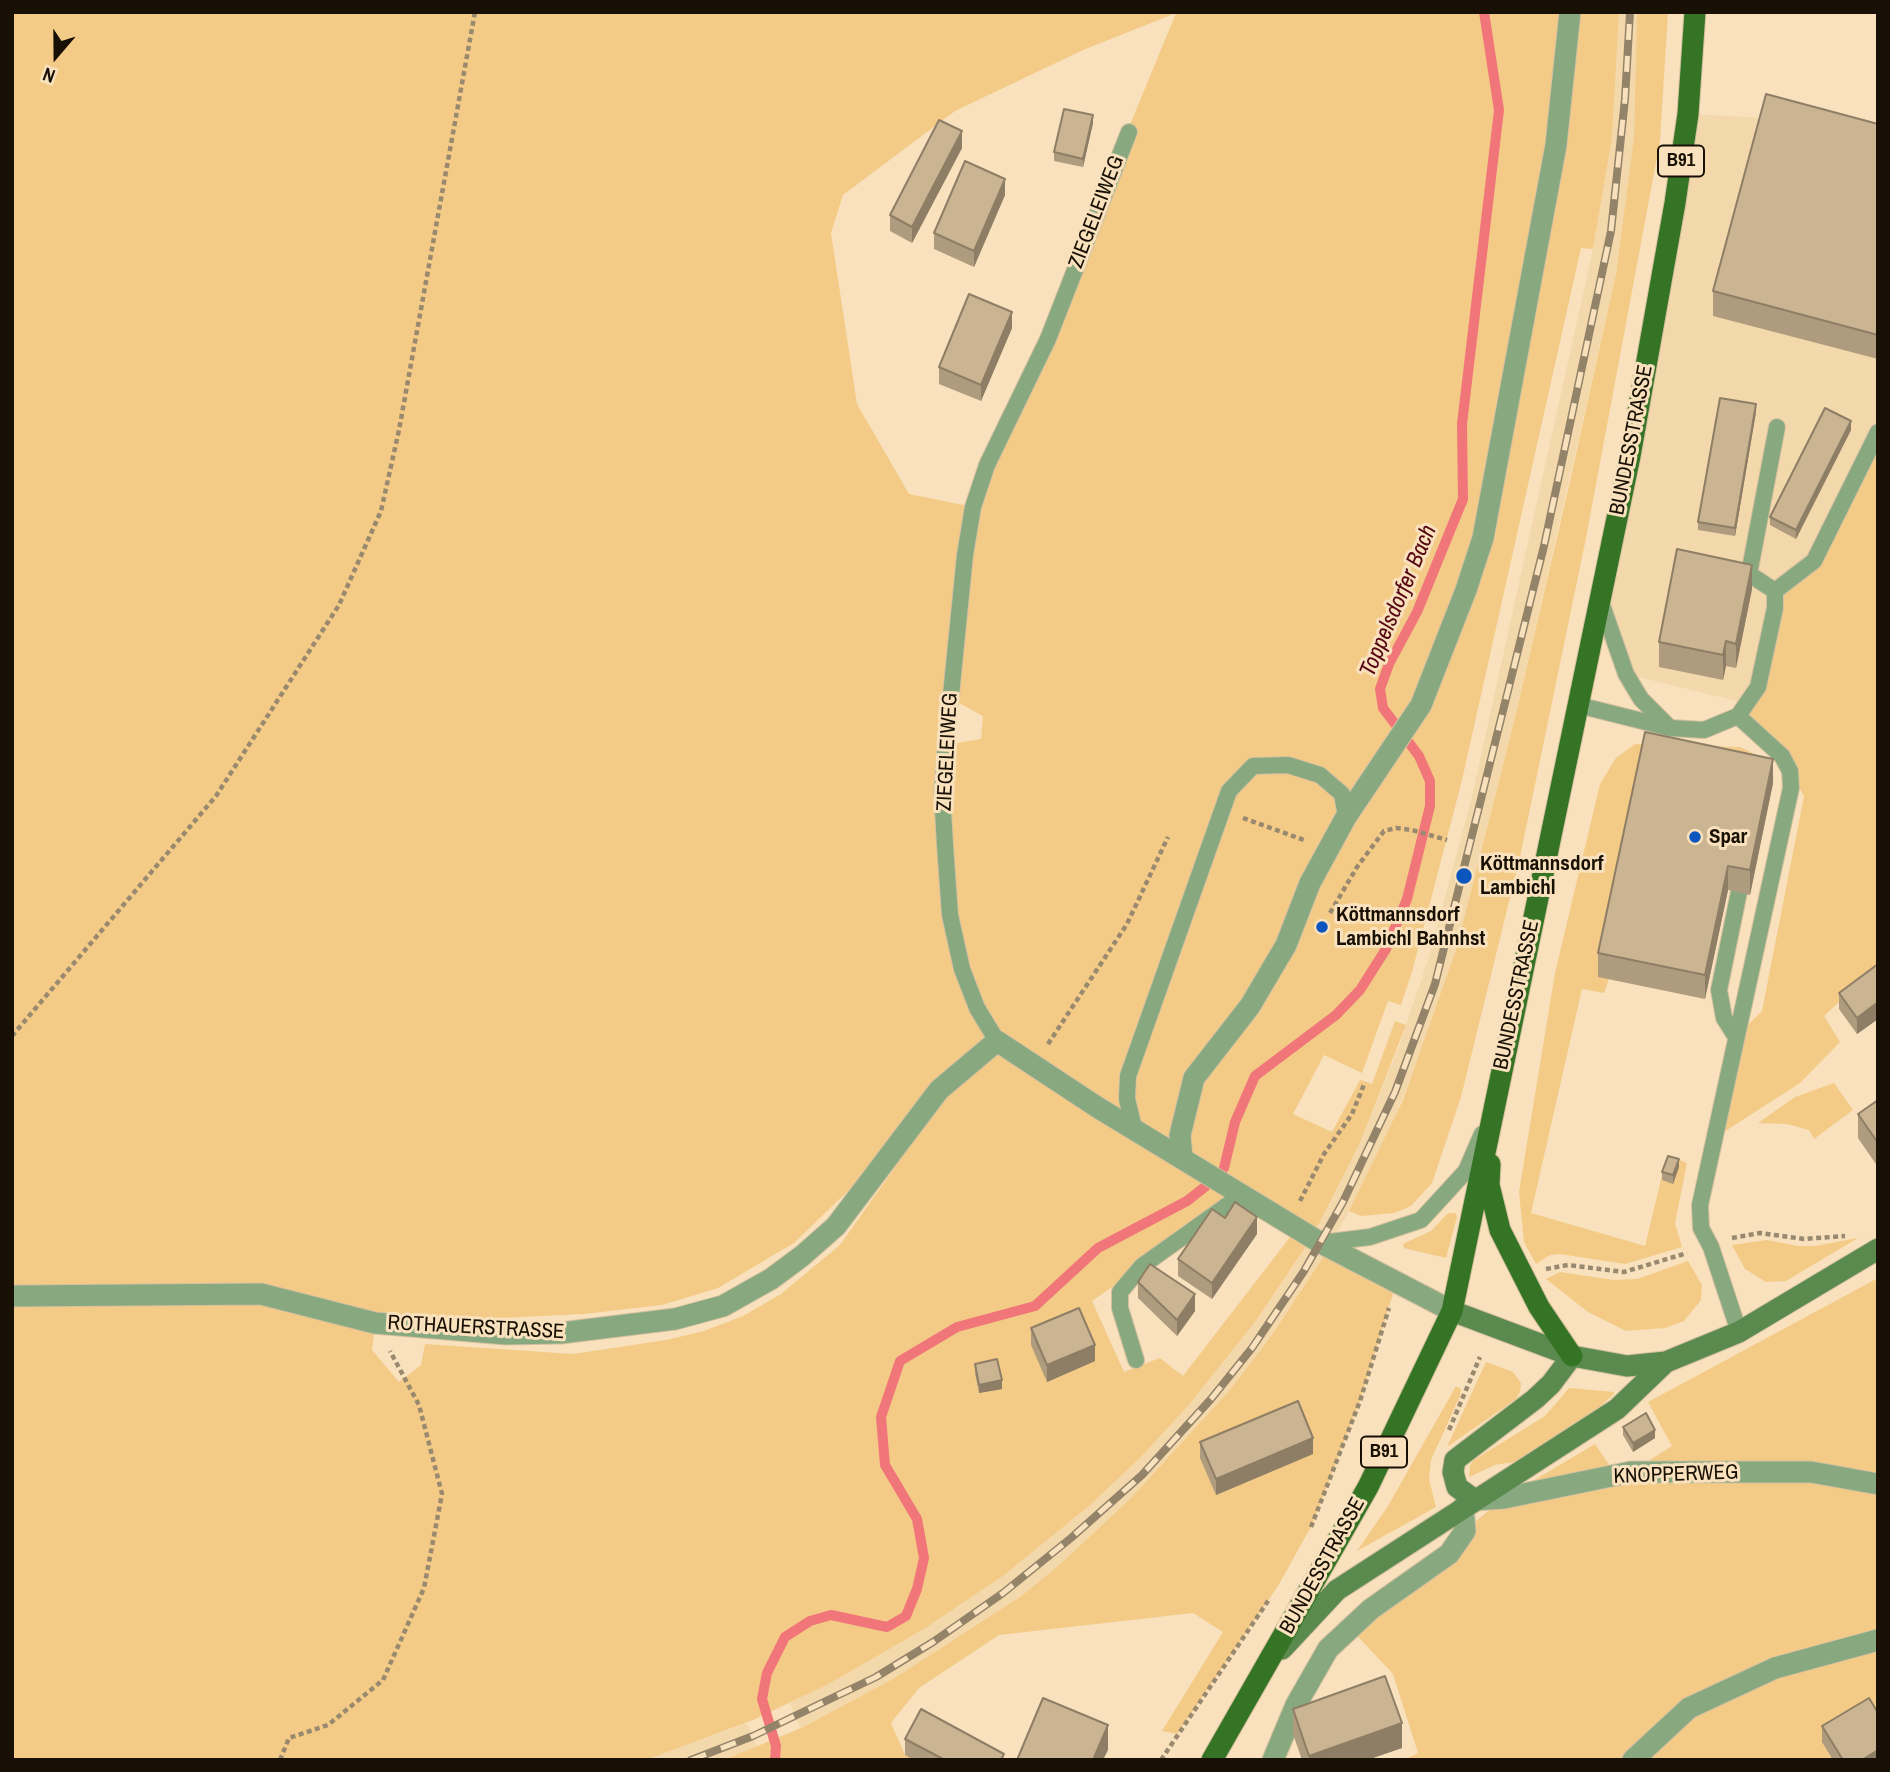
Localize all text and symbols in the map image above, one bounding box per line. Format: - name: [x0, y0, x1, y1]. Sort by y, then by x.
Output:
- north arrow: [21, 21, 91, 91]
- text: N: [39, 62, 59, 90]
- road number: B91: [1658, 146, 1704, 176]
- street label: ZIEGELEIWEG: [1064, 152, 1130, 272]
- street label: BUNDESSTRASSE: [1605, 363, 1659, 517]
- water label: Toppelsdorfer Bach: [1355, 521, 1443, 681]
- street label: ZIEGELEIWEG: [932, 692, 964, 812]
- place label: Spar: [1709, 824, 1747, 850]
- marker: Spar: [1687, 829, 1703, 845]
- place label: Köttmannsdorf Lambichl: [1480, 851, 1603, 901]
- marker: Köttmannsdorf Lambichl: [1454, 866, 1474, 886]
- place label: Köttmannsdorf Lambichl Bahnhst: [1336, 902, 1485, 952]
- street label: BUNDESSTRASSE: [1489, 918, 1545, 1072]
- marker: Köttmannsdorf Lambichl Bahnhst: [1314, 919, 1330, 935]
- street label: ROTHAUERSTRASSE: [387, 1311, 565, 1345]
- road number: B91: [1361, 1436, 1407, 1468]
- street label: KNOPPERWEG: [1613, 1460, 1739, 1490]
- street label: BUNDESSTRASSE: [1275, 1493, 1371, 1639]

